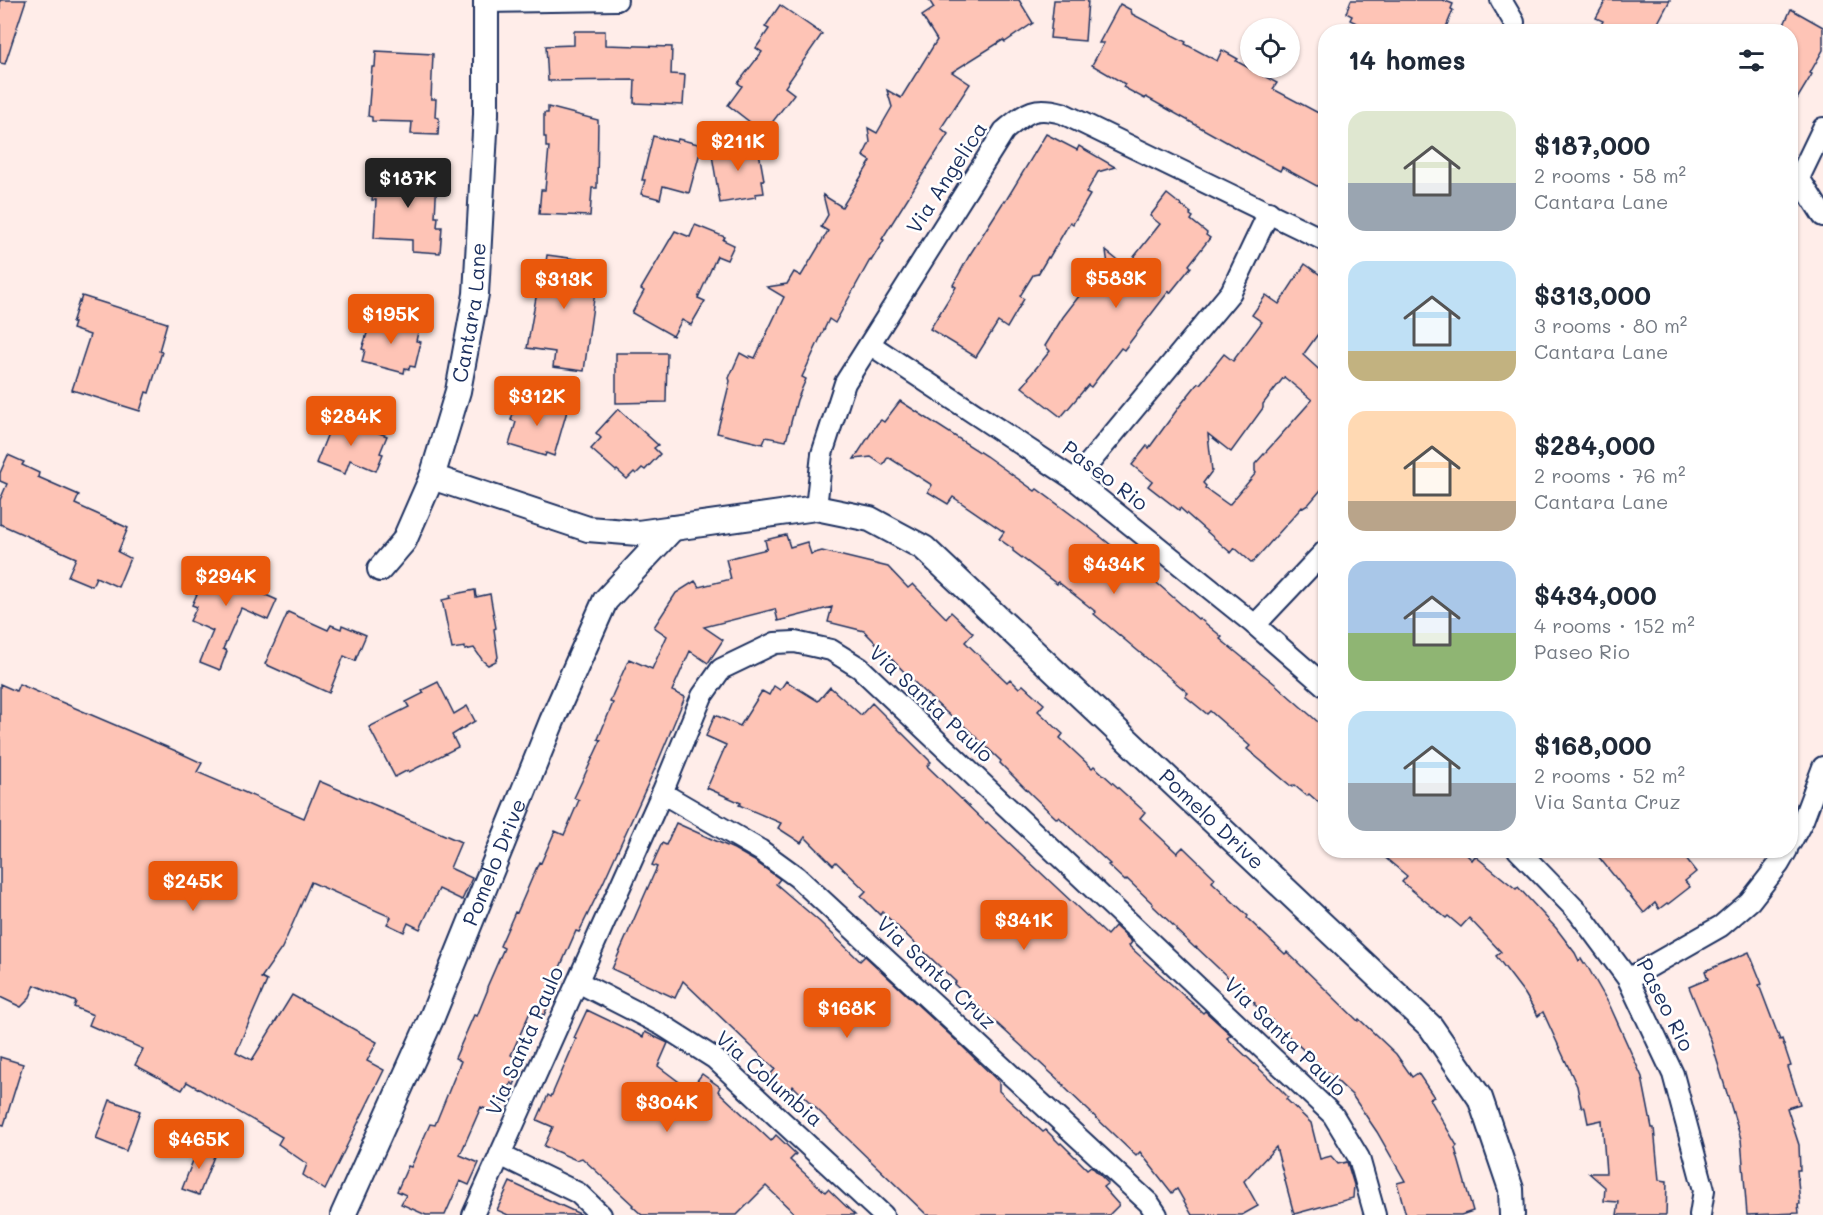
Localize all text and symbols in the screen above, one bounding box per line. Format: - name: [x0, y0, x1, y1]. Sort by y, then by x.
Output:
- map controls: [1240, 18, 1300, 78]
- button: locate: [1240, 18, 1300, 78]
- text: 14 homes: [1348, 43, 1466, 77]
- icon: filters: [1735, 44, 1768, 77]
- street label: Via Angelica: [900, 116, 992, 238]
- pin: $211K: [696, 121, 780, 172]
- text: $211K: [711, 127, 765, 153]
- text: $187,000: [1534, 128, 1650, 162]
- icon: home: [1396, 135, 1468, 207]
- pin: $187K: [366, 158, 450, 209]
- text: 2 rooms · 58 m²: [1534, 162, 1686, 188]
- text: $187K: [379, 164, 437, 190]
- text: Cantara Lane: [1534, 188, 1668, 214]
- street label: Cantara Lane: [445, 242, 491, 385]
- pin: $583K: [1074, 258, 1158, 309]
- pin: $313K: [522, 259, 606, 310]
- text: $583K: [1085, 264, 1147, 290]
- text: $313K: [535, 265, 593, 291]
- text: $313,000: [1534, 278, 1651, 312]
- icon: home: [1396, 285, 1468, 357]
- pin: $195K: [349, 294, 433, 345]
- text: $195K: [362, 300, 420, 326]
- text: 3 rooms · 80 m²: [1534, 312, 1687, 338]
- text: Cantara Lane: [1534, 338, 1668, 364]
- pin: $312K: [495, 376, 579, 427]
- text: $312K: [508, 382, 566, 408]
- pin: $284K: [309, 396, 393, 447]
- text: $284K: [320, 402, 382, 428]
- text: $284,000: [1534, 428, 1655, 462]
- street label: Paseo Rio: [1058, 434, 1154, 516]
- icon: home: [1396, 435, 1468, 507]
- text: 2 rooms · 76 m²: [1534, 462, 1686, 488]
- text: Cantara Lane: [1534, 488, 1668, 514]
- pin: $434K: [1072, 544, 1156, 595]
- text: $434K: [1083, 550, 1145, 576]
- pin: $294K: [184, 556, 268, 607]
- text: $294K: [195, 562, 257, 588]
- text: $434,000: [1534, 578, 1657, 612]
- icon: home: [1396, 585, 1468, 657]
- text: 4 rooms · 152 m²: [1534, 612, 1695, 638]
- street label: Via Santa Paulo: [864, 638, 1000, 767]
- text: Paseo Rio: [1534, 638, 1630, 664]
- text: $168,000: [1534, 728, 1652, 762]
- icon: home: [1396, 735, 1468, 807]
- street label: Pomelo Drive: [1154, 762, 1271, 875]
- text: 2 rooms · 52 m²: [1534, 762, 1685, 788]
- text: Via Santa Cruz: [1534, 788, 1681, 814]
- street label: Pomelo Drive: [455, 794, 531, 929]
- pin: $245K: [151, 861, 235, 912]
- text: $245K: [162, 867, 224, 893]
- pin: $341K: [982, 900, 1066, 951]
- text: $341K: [994, 906, 1054, 932]
- street label: Via Santa Cruz: [871, 910, 1003, 1034]
- street label: Paseo Rio: [1631, 953, 1701, 1055]
- street label: Via Santa Paulo: [479, 962, 569, 1119]
- street label: Via Santa Paulo: [1219, 970, 1353, 1101]
- pin: $168K: [805, 988, 889, 1039]
- text: $168K: [818, 994, 876, 1020]
- street label: Via Columbia: [711, 1024, 829, 1132]
- pin: $304K: [625, 1082, 709, 1133]
- text: $304K: [635, 1088, 699, 1114]
- pin: $465K: [157, 1119, 241, 1170]
- text: $465K: [168, 1125, 230, 1151]

